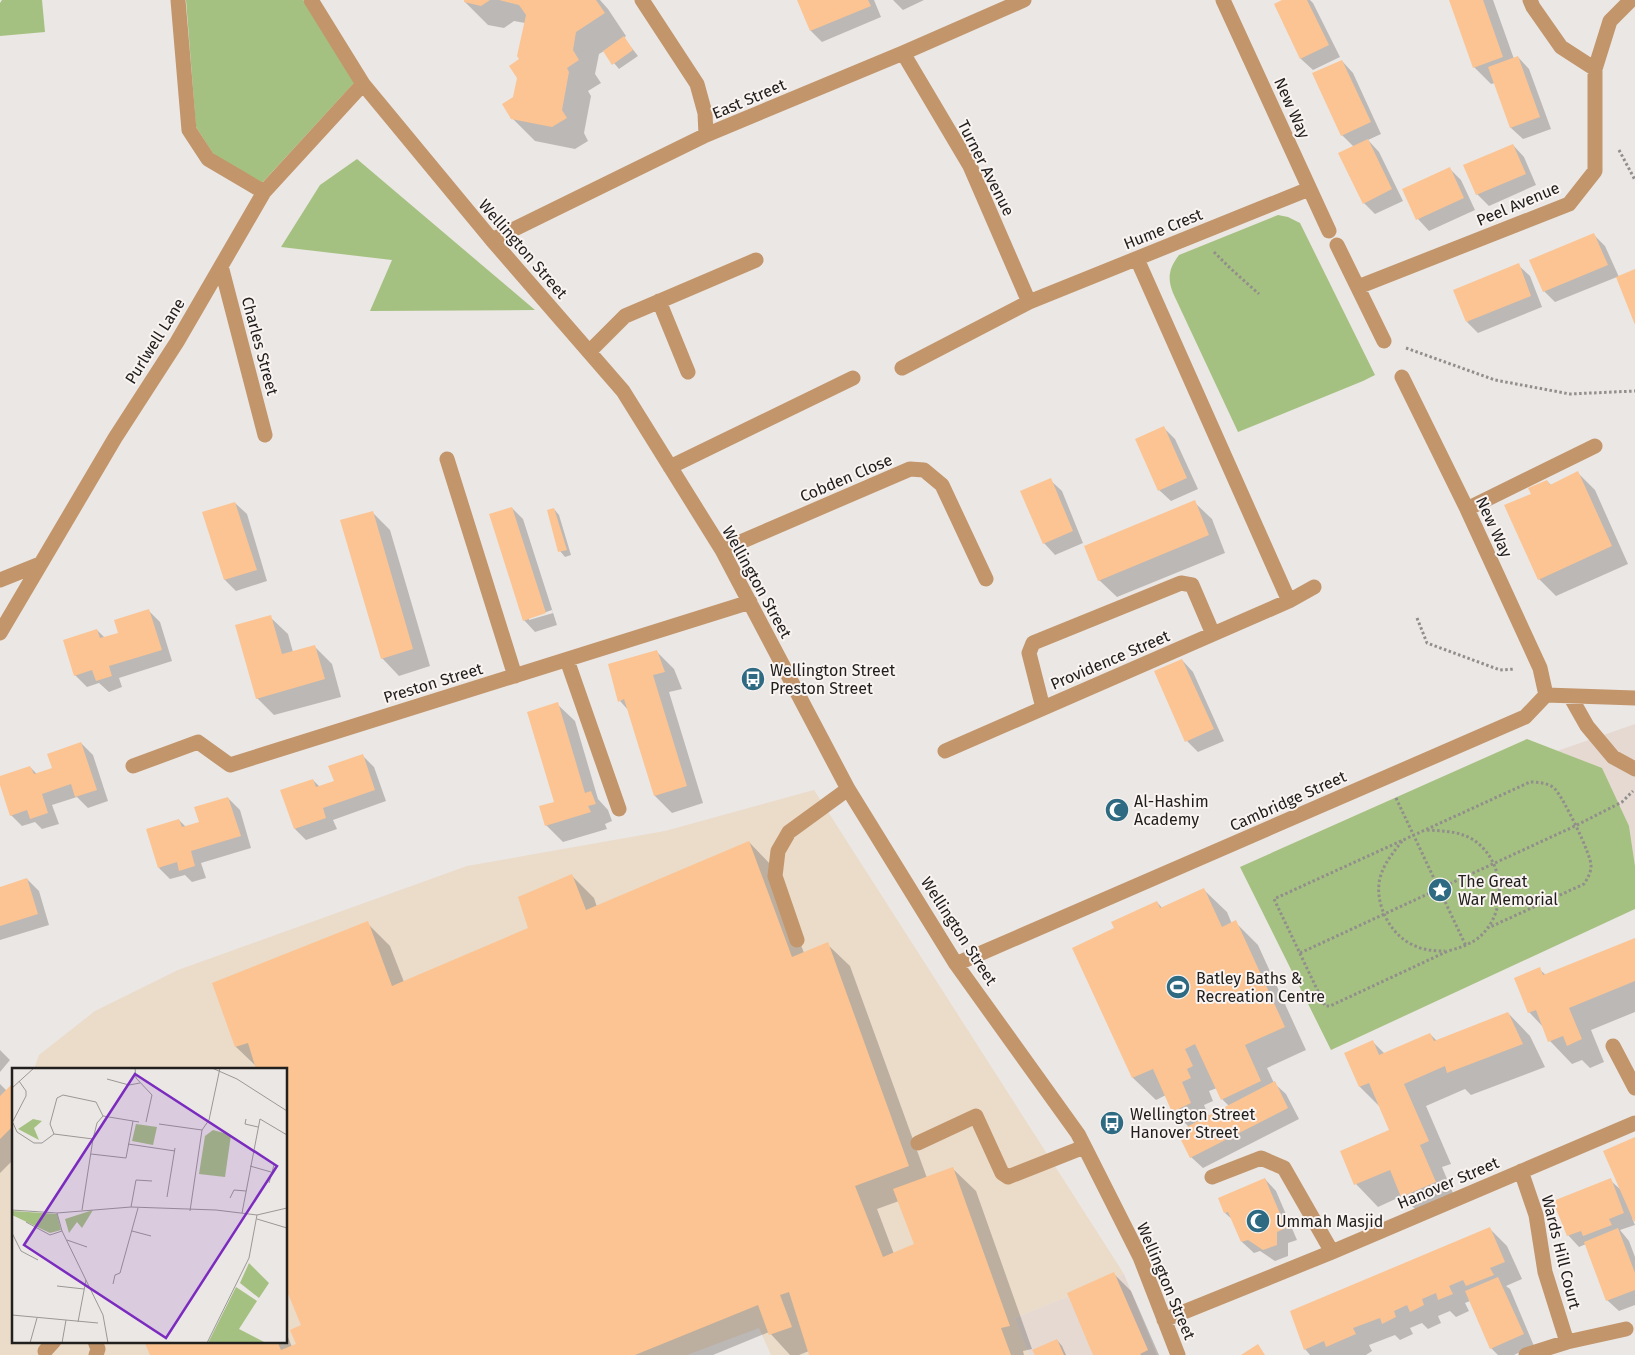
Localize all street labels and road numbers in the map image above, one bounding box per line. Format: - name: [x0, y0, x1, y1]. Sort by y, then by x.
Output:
- street label: East Street: [709, 75, 789, 123]
- street label: New Way: [1270, 75, 1314, 141]
- street label: Turner Avenue: [954, 117, 1018, 219]
- street label: Peel Avenue: [1474, 178, 1562, 230]
- street label: Wellington Street: [475, 195, 571, 303]
- street label: Hume Crest: [1121, 205, 1205, 253]
- street label: Purlwell Lane: [121, 295, 189, 387]
- street label: Charles Street: [238, 295, 282, 398]
- street label: Cobden Close: [797, 450, 895, 506]
- street label: New Way: [1472, 494, 1516, 560]
- street label: Wellington Street: [718, 523, 796, 642]
- street label: Providence Street: [1048, 626, 1173, 694]
- street label: Preston Street: [381, 659, 485, 707]
- street label: Cambridge Street: [1227, 767, 1349, 835]
- street label: Wellington Street: [917, 873, 1001, 989]
- street label: Hanover Street: [1394, 1153, 1502, 1213]
- street label: Wards Hill Court: [1538, 1193, 1584, 1311]
- street label: Wellington Street: [1133, 1220, 1199, 1343]

